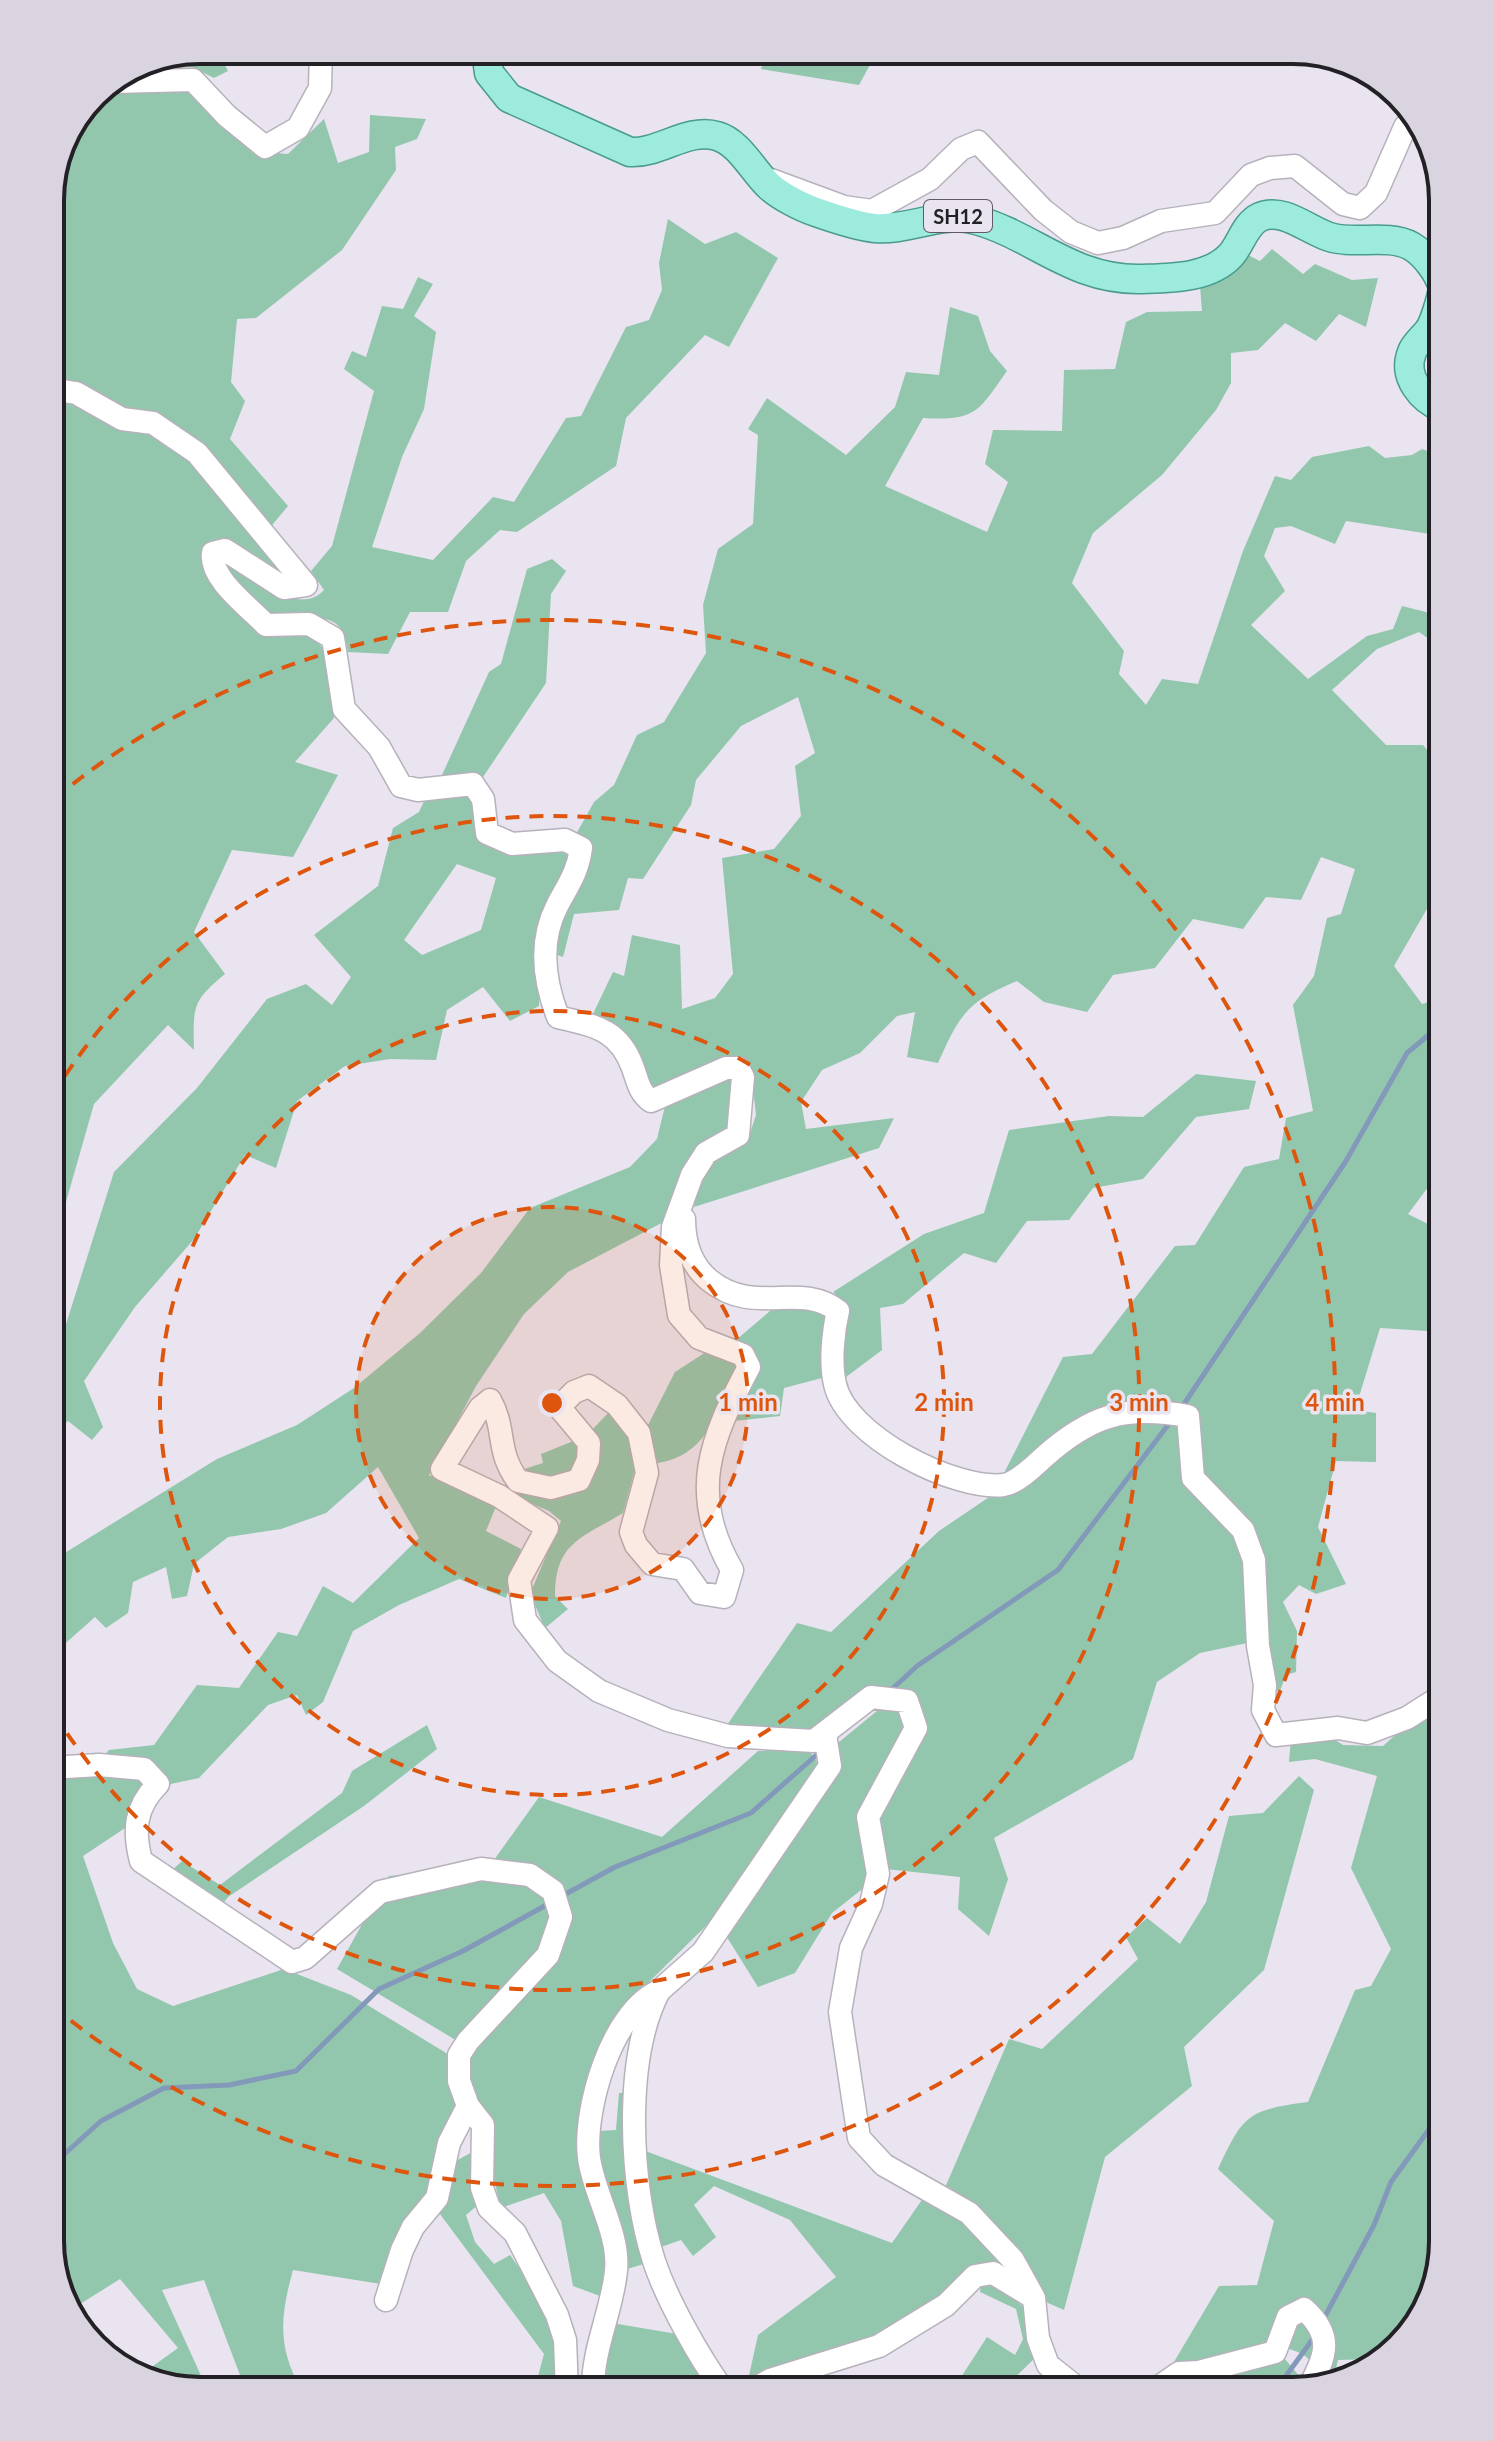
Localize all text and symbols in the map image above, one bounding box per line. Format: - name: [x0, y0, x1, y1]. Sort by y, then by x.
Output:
- road number: SH12: [924, 200, 992, 232]
- text: 1 min: [718, 1387, 778, 1416]
- text: 2 min: [914, 1387, 974, 1416]
- text: 3 min: [1109, 1387, 1169, 1416]
- text: 4 min: [1305, 1387, 1365, 1416]
- centre of rings: [538, 1389, 566, 1417]

